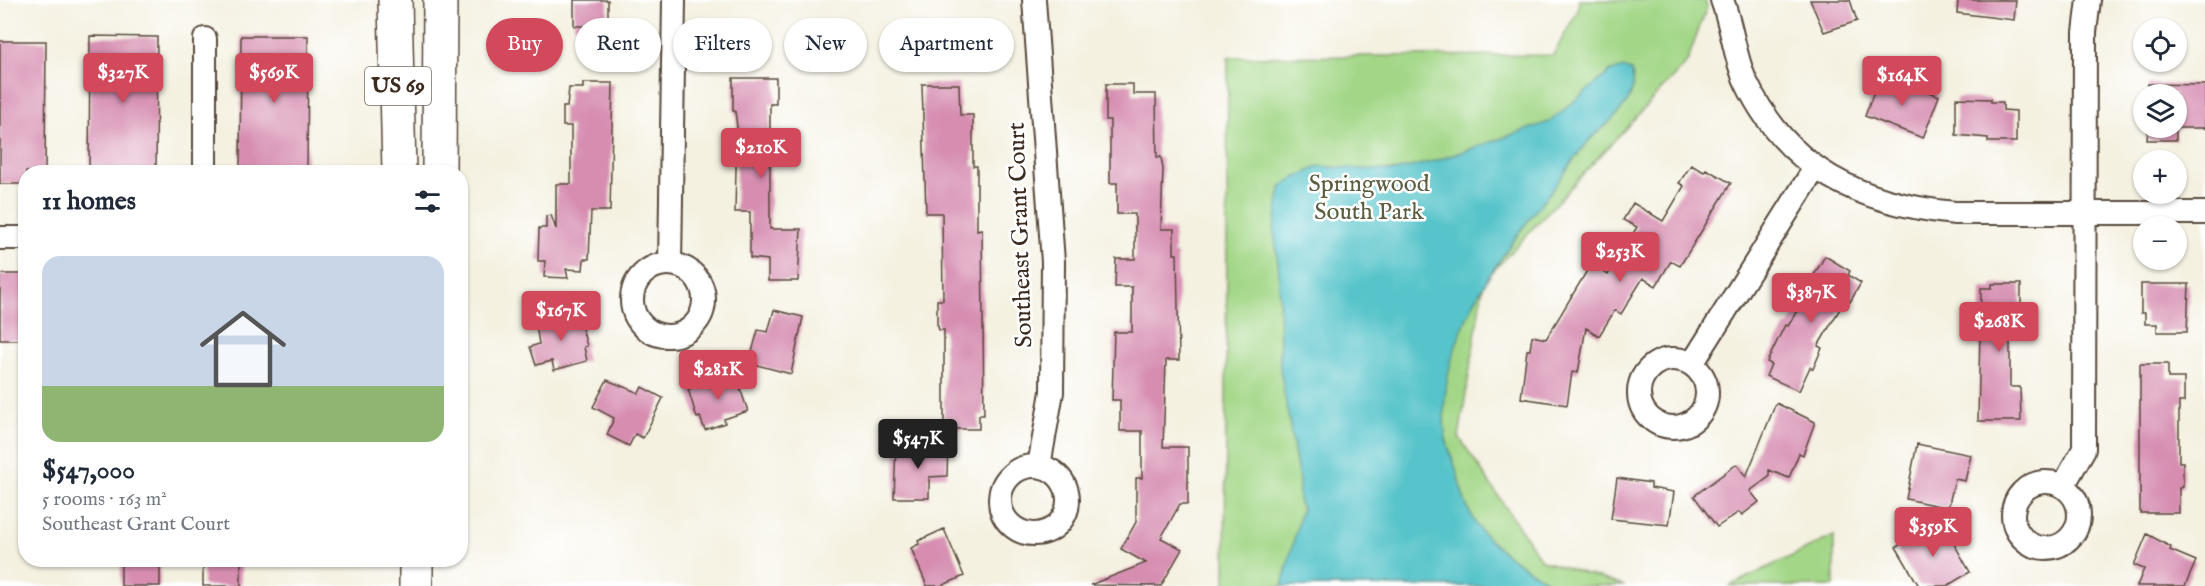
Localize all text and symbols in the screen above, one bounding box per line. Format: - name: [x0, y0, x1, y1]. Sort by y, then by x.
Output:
- chip: Buy: [486, 18, 563, 72]
- chip: Rent: [575, 18, 661, 72]
- chip: Filters: [673, 18, 772, 72]
- chip: New: [784, 18, 867, 72]
- chip: Apartment: [879, 18, 1014, 72]
- map controls: [2133, 18, 2187, 270]
- button: locate: [2133, 18, 2187, 72]
- pin: $327K: [81, 53, 165, 104]
- pin: $569K: [232, 53, 316, 104]
- pin: $164K: [1860, 56, 1944, 107]
- text: $327K: [97, 60, 149, 85]
- text: $569K: [249, 60, 299, 85]
- text: $164K: [1876, 63, 1928, 88]
- road number: US 69: [365, 67, 431, 105]
- button: layers: [2133, 84, 2187, 138]
- street label: Southeast Grant Court: [1002, 122, 1040, 348]
- pin: $210K: [719, 128, 803, 179]
- text: $210K: [735, 135, 787, 160]
- button: +: [2133, 150, 2187, 204]
- park label: Springwood South Park: [1309, 169, 1430, 228]
- text: 11 homes: [42, 185, 136, 218]
- icon: filters: [411, 185, 444, 218]
- button: −: [2133, 216, 2187, 270]
- pin: $253K: [1578, 232, 1662, 283]
- text: $253K: [1595, 239, 1645, 264]
- pin: $387K: [1769, 273, 1853, 324]
- text: $387K: [1786, 280, 1836, 305]
- pin: $167K: [519, 291, 603, 342]
- icon: home: [189, 295, 297, 403]
- text: $167K: [536, 298, 586, 323]
- pin: $268K: [1957, 302, 2041, 353]
- text: $268K: [1973, 309, 2025, 334]
- pin: $281K: [676, 350, 760, 401]
- text: $281K: [693, 357, 743, 382]
- pin: $547K: [876, 419, 960, 470]
- text: $547K: [892, 426, 944, 451]
- text: $547,000: [42, 454, 135, 487]
- text: 5 rooms · 163 m²: [42, 487, 167, 512]
- pin: $359K: [1891, 507, 1975, 558]
- text: Southeast Grant Court: [42, 512, 230, 537]
- text: $359K: [1909, 514, 1957, 539]

